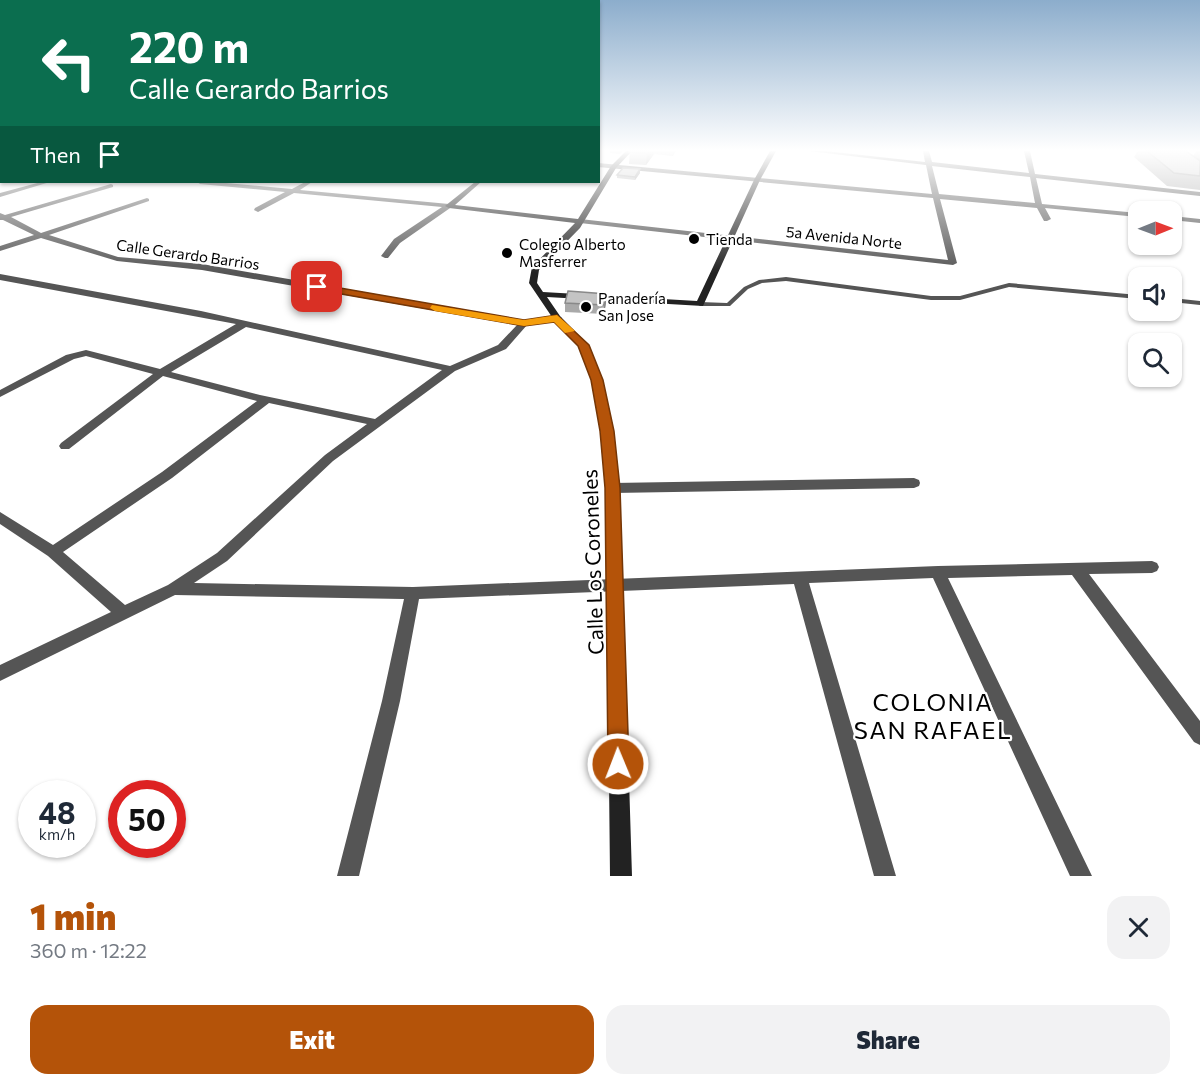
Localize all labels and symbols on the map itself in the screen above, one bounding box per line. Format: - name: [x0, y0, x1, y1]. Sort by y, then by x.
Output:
- north arrow: [1128, 201, 1182, 255]
- street label: 5a Avenida Norte: [785, 222, 903, 252]
- place label: Tienda: [706, 230, 753, 248]
- marker: Tienda: [687, 232, 701, 246]
- street label: Calle Gerardo Barrios: [115, 235, 261, 273]
- place label: Colegio Alberto Masferrer: [519, 235, 626, 270]
- marker: Colegio Alberto Masferrer: [500, 246, 514, 260]
- pin: [291, 261, 342, 312]
- place label: Panadería San Jose: [598, 289, 666, 324]
- marker: Panadería San Jose: [579, 300, 593, 314]
- street label: Calle Los Coroneles: [576, 469, 608, 655]
- district label: COLONIA SAN RAFAEL: [854, 687, 1012, 744]
- position arrow: [586, 732, 650, 796]
- speed limit sign: 50: [108, 780, 186, 858]

